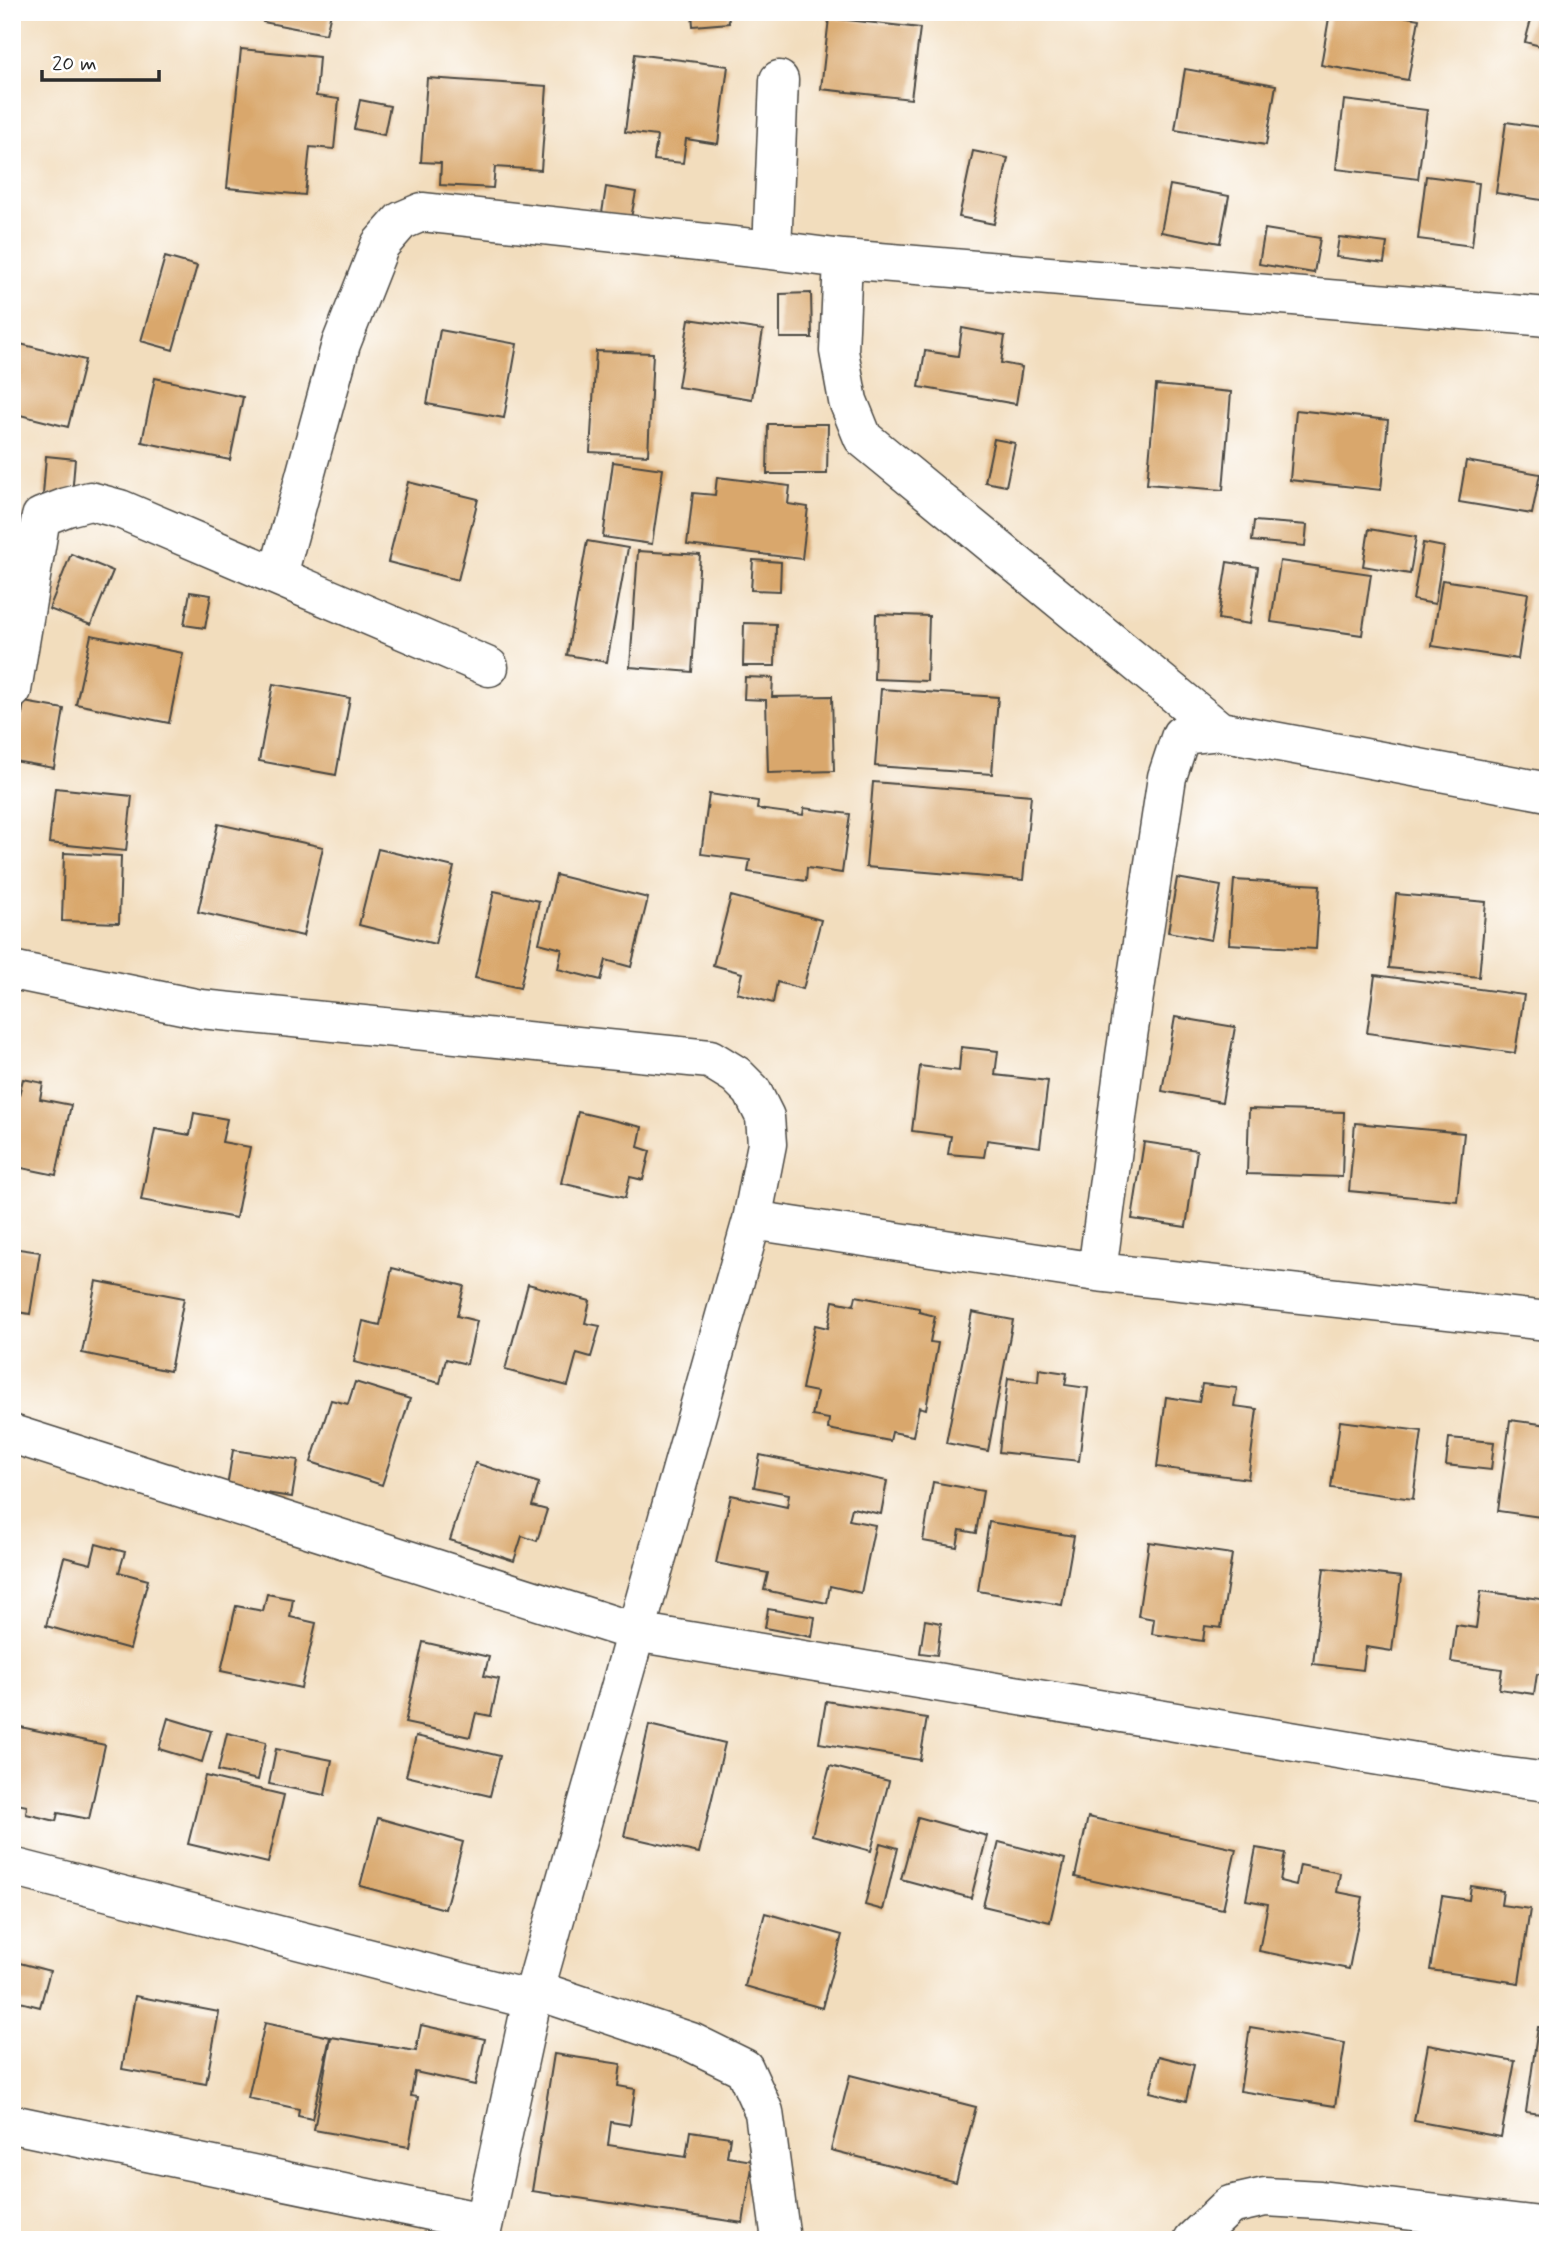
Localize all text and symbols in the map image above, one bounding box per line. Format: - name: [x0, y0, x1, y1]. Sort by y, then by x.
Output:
- scale bar: [42, 38, 159, 82]
- text: 20 m: [52, 50, 97, 78]

